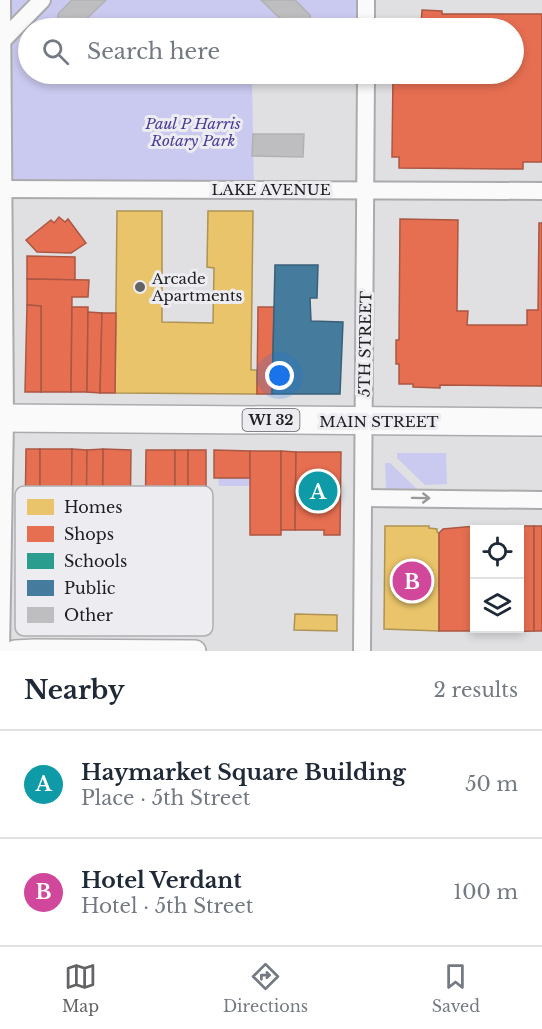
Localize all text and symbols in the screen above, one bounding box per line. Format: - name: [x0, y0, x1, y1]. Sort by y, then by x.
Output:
- search box: [18, 18, 524, 84]
- icon: search: [39, 35, 72, 68]
- text: Search here: [87, 38, 220, 65]
- park label: Paul P Harris Rotary Park: [144, 114, 241, 150]
- street label: LAKE AVENUE: [211, 180, 331, 199]
- place label: Arcade Apartments: [151, 269, 243, 305]
- marker: Arcade Apartments: [133, 280, 147, 294]
- street label: 5TH STREET: [355, 291, 375, 397]
- your location: [265, 361, 294, 390]
- road number: WI 32: [242, 409, 300, 431]
- street label: MAIN STREET: [319, 412, 439, 431]
- pin: A: [298, 468, 338, 514]
- legend: [15, 486, 213, 636]
- one-way arrow: [411, 493, 431, 504]
- text: Homes: [64, 497, 122, 517]
- text: Shops: [64, 524, 114, 544]
- map controls: [470, 525, 524, 633]
- button: locate: [470, 525, 524, 579]
- text: Schools: [64, 551, 127, 571]
- pin: B: [392, 558, 432, 604]
- text: Public: [64, 578, 116, 598]
- button: layers: [470, 579, 524, 633]
- text: Other: [64, 605, 113, 625]
- text: Nearby: [24, 674, 125, 706]
- text: 2 results: [434, 678, 518, 702]
- text: Haymarket Square Building: [81, 759, 406, 786]
- text: A: [35, 772, 52, 796]
- text: 50 m: [465, 772, 518, 796]
- text: Place · 5th Street: [81, 786, 250, 810]
- text: Hotel Verdant: [81, 867, 242, 894]
- text: B: [36, 880, 51, 904]
- text: 100 m: [453, 880, 518, 904]
- text: Hotel · 5th Street: [81, 894, 253, 918]
- tab: Map: [62, 960, 99, 1016]
- tab: Directions: [223, 960, 308, 1016]
- tab: Saved: [432, 960, 480, 1016]

